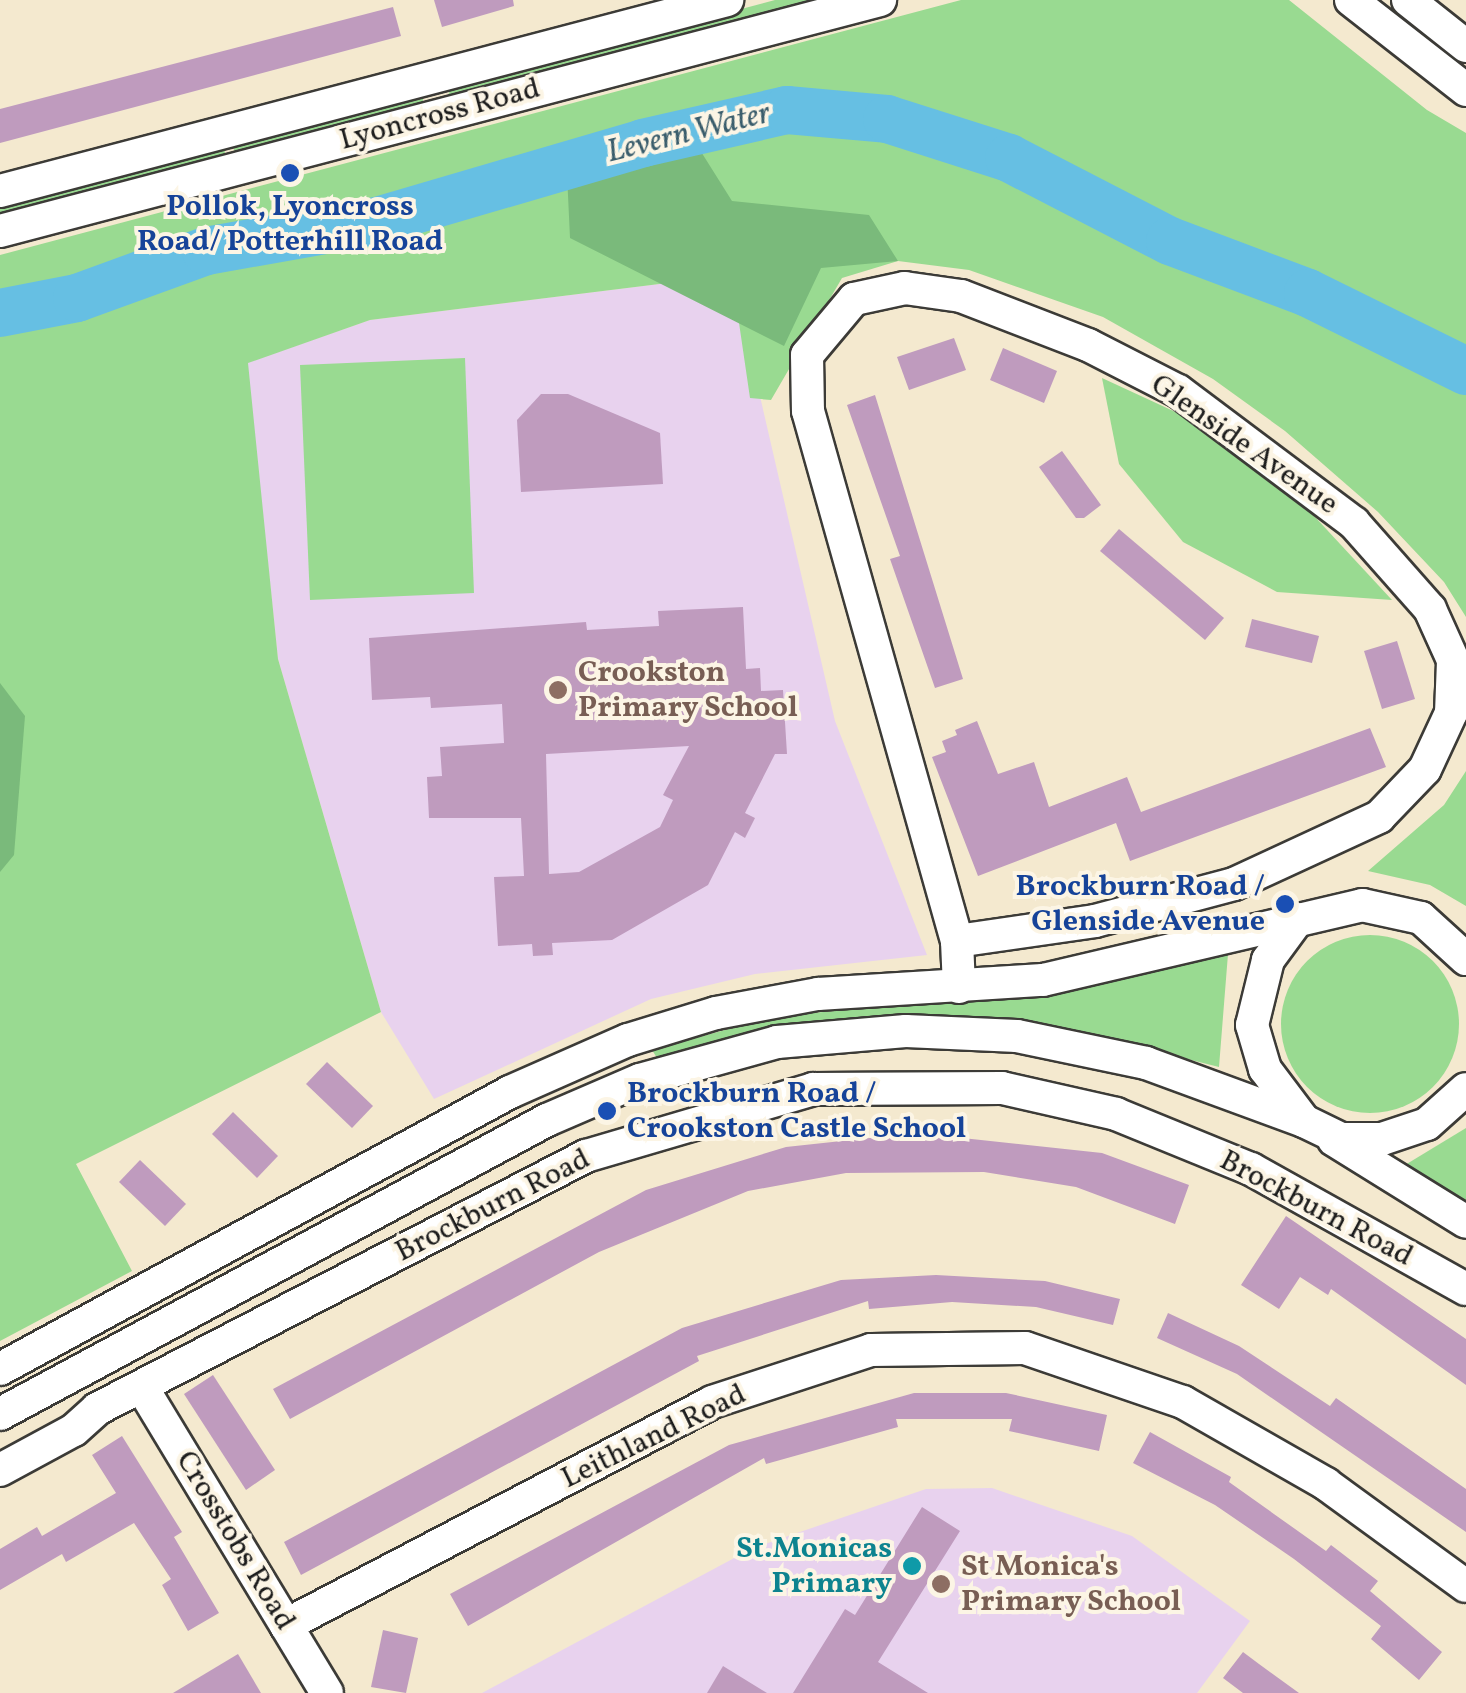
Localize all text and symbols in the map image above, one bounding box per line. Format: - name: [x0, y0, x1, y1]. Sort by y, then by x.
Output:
- street label: Lyoncross Road: [336, 71, 544, 159]
- water label: Levern Water: [603, 95, 775, 173]
- marker: Pollok, Lyoncross Road/ Potterhill Road: [279, 162, 301, 184]
- place label: Pollok, Lyoncross Road/ Potterhill Road: [137, 189, 443, 260]
- street label: Glenside Avenue: [1143, 367, 1345, 523]
- place label: Crookston Primary School: [578, 655, 798, 726]
- marker: Crookston Primary School: [547, 679, 569, 701]
- place label: Brockburn Road / Glenside Avenue: [1016, 869, 1265, 940]
- marker: Brockburn Road / Glenside Avenue: [1274, 893, 1296, 915]
- place label: Brockburn Road / Crookston Castle School: [627, 1076, 966, 1146]
- marker: Brockburn Road / Crookston Castle School: [596, 1100, 618, 1122]
- street label: Brockburn Road: [390, 1141, 596, 1271]
- street label: Brockburn Road: [1213, 1143, 1419, 1275]
- street label: Leithland Road: [556, 1377, 752, 1497]
- street label: Crosstobs Road: [167, 1445, 303, 1637]
- place label: St.Monicas Primary: [736, 1531, 892, 1602]
- place label: St Monica's Primary School: [961, 1549, 1181, 1620]
- marker: St.Monicas Primary: [901, 1555, 923, 1577]
- marker: St Monica's Primary School: [930, 1573, 952, 1595]

